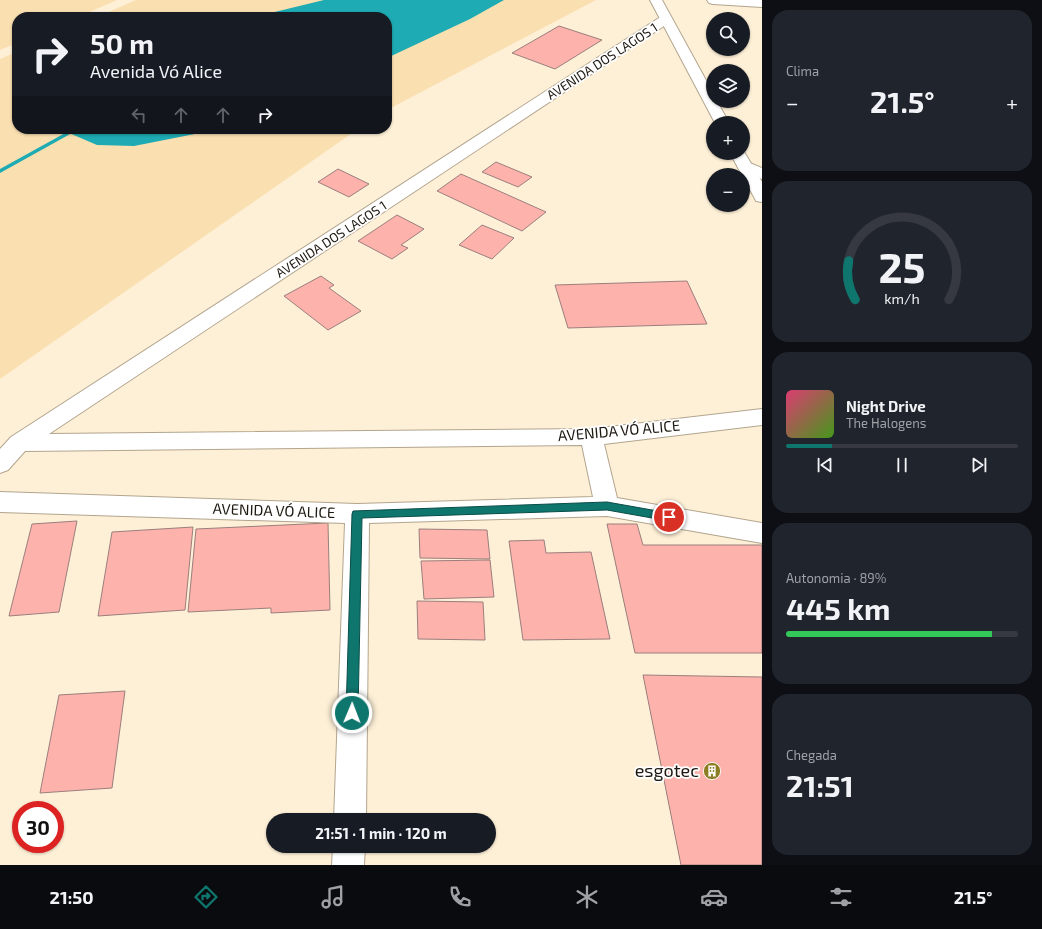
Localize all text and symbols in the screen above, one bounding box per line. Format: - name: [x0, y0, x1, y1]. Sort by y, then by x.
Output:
- map controls: [706, 12, 750, 212]
- button: search: [706, 12, 750, 56]
- street label: AVENIDA DOS LAGOS 1: [544, 19, 660, 103]
- text: 50 m: [90, 26, 154, 60]
- icon: right: [24, 28, 76, 80]
- text: Avenida Vó Alice: [90, 60, 222, 82]
- text: Clima: [786, 63, 819, 79]
- button: layers: [706, 64, 750, 108]
- text: 21.5°: [870, 83, 935, 119]
- text: −: [786, 89, 799, 115]
- text: +: [1006, 89, 1018, 115]
- icon: left: [128, 104, 150, 126]
- icon: ahead: [170, 104, 192, 126]
- icon: ahead: [212, 104, 234, 126]
- icon: right: [254, 104, 276, 126]
- button: +: [706, 116, 750, 160]
- button: −: [706, 168, 750, 212]
- street label: AVENIDA DOS LAGOS 1: [273, 197, 389, 281]
- text: 25: [878, 240, 926, 290]
- text: km/h: [884, 289, 920, 306]
- text: Night Drive: [846, 397, 926, 415]
- text: The Halogens: [846, 415, 926, 431]
- street label: AVENIDA VÓ ALICE: [557, 416, 681, 444]
- icon: previous: [814, 454, 836, 476]
- icon: pause: [891, 454, 913, 476]
- icon: next: [968, 454, 990, 476]
- street label: AVENIDA VÓ ALICE: [212, 499, 336, 521]
- pin: [652, 500, 686, 534]
- icon: arrive: [658, 506, 680, 528]
- text: Autonomia · 89%: [786, 570, 886, 586]
- text: 445 km: [786, 590, 890, 626]
- position arrow: [331, 692, 373, 734]
- text: Chegada: [786, 747, 837, 763]
- place label: esgotec: [635, 759, 699, 781]
- building icon: esgotec: [702, 761, 722, 781]
- text: 21:51: [786, 767, 854, 803]
- speed limit sign: 30: [12, 801, 64, 853]
- text: 21:51 · 1 min · 120 m: [315, 824, 447, 842]
- icon: directions: [192, 883, 220, 911]
- icon: music: [319, 883, 347, 911]
- icon: phone: [446, 883, 474, 911]
- icon: climate: [573, 883, 601, 911]
- icon: car: [700, 883, 728, 911]
- icon: filters: [827, 883, 855, 911]
- text: 21:50: [49, 886, 94, 908]
- text: 21.5°: [954, 886, 992, 908]

